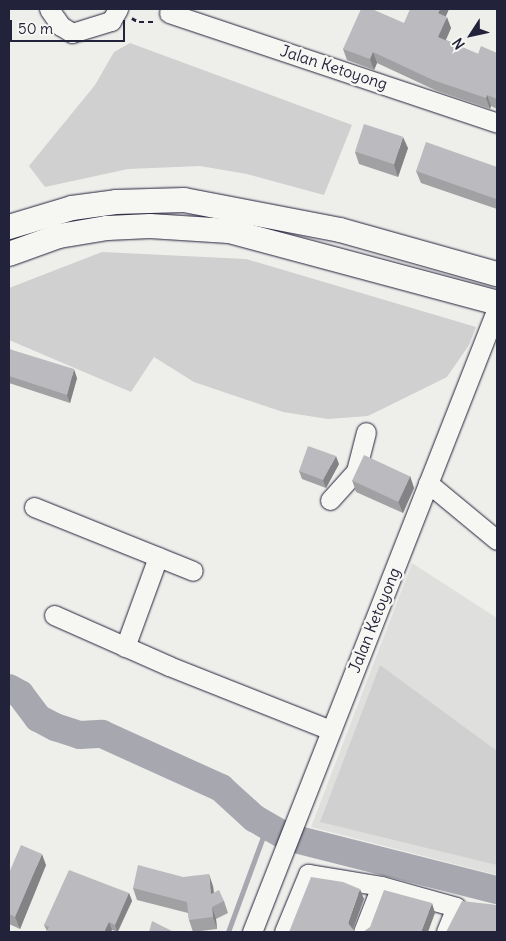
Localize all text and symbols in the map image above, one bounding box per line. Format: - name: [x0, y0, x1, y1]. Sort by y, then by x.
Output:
- scale bar: [12, 10, 128, 42]
- north arrow: [446, 10, 496, 60]
- text: 50 m: [18, 19, 53, 38]
- text: N: [449, 34, 469, 53]
- street label: Jalan Ketoyong: [278, 41, 390, 93]
- street label: Jalan Ketoyong: [344, 565, 404, 675]

